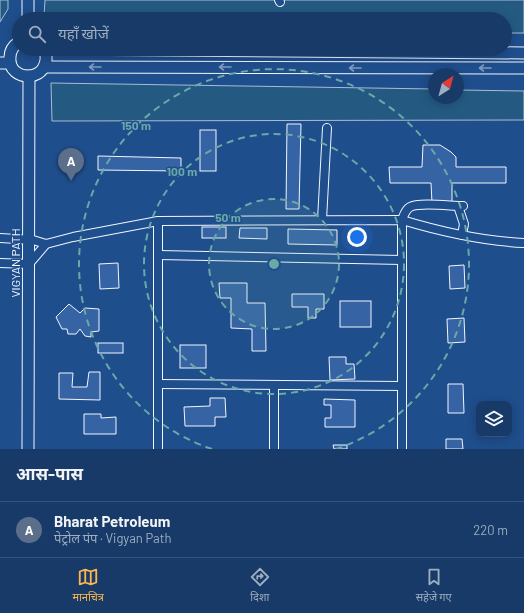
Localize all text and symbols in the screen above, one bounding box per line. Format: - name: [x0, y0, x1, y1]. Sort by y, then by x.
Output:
- search box: [12, 12, 512, 56]
- icon: search: [26, 23, 48, 45]
- text: यहाँ खोजें: [58, 24, 109, 42]
- one-way arrow: [89, 63, 102, 71]
- one-way arrow: [219, 63, 232, 71]
- one-way arrow: [349, 64, 362, 72]
- one-way arrow: [479, 64, 492, 72]
- north arrow: [428, 68, 464, 104]
- text: 150 m: [121, 118, 151, 132]
- pin: A: [58, 148, 84, 181]
- text: 100 m: [167, 164, 197, 178]
- text: 50 m: [215, 210, 241, 224]
- your location: [347, 227, 367, 247]
- street label: VIGYAN PATH: [8, 228, 22, 298]
- centre of rings: [267, 257, 281, 271]
- map controls: [476, 401, 512, 437]
- button: layers: [476, 401, 512, 437]
- text: आस-पास: [16, 463, 83, 483]
- text: Bharat Petroleum: [54, 512, 170, 530]
- text: A: [25, 522, 33, 538]
- text: 220 m: [473, 522, 508, 538]
- text: पेट्रोल पंप · Vigyan Path: [54, 530, 171, 546]
- tab: मानचित्र: [72, 566, 104, 605]
- tab: दिशा: [249, 566, 271, 605]
- tab: सहेजे गए: [416, 566, 452, 605]

